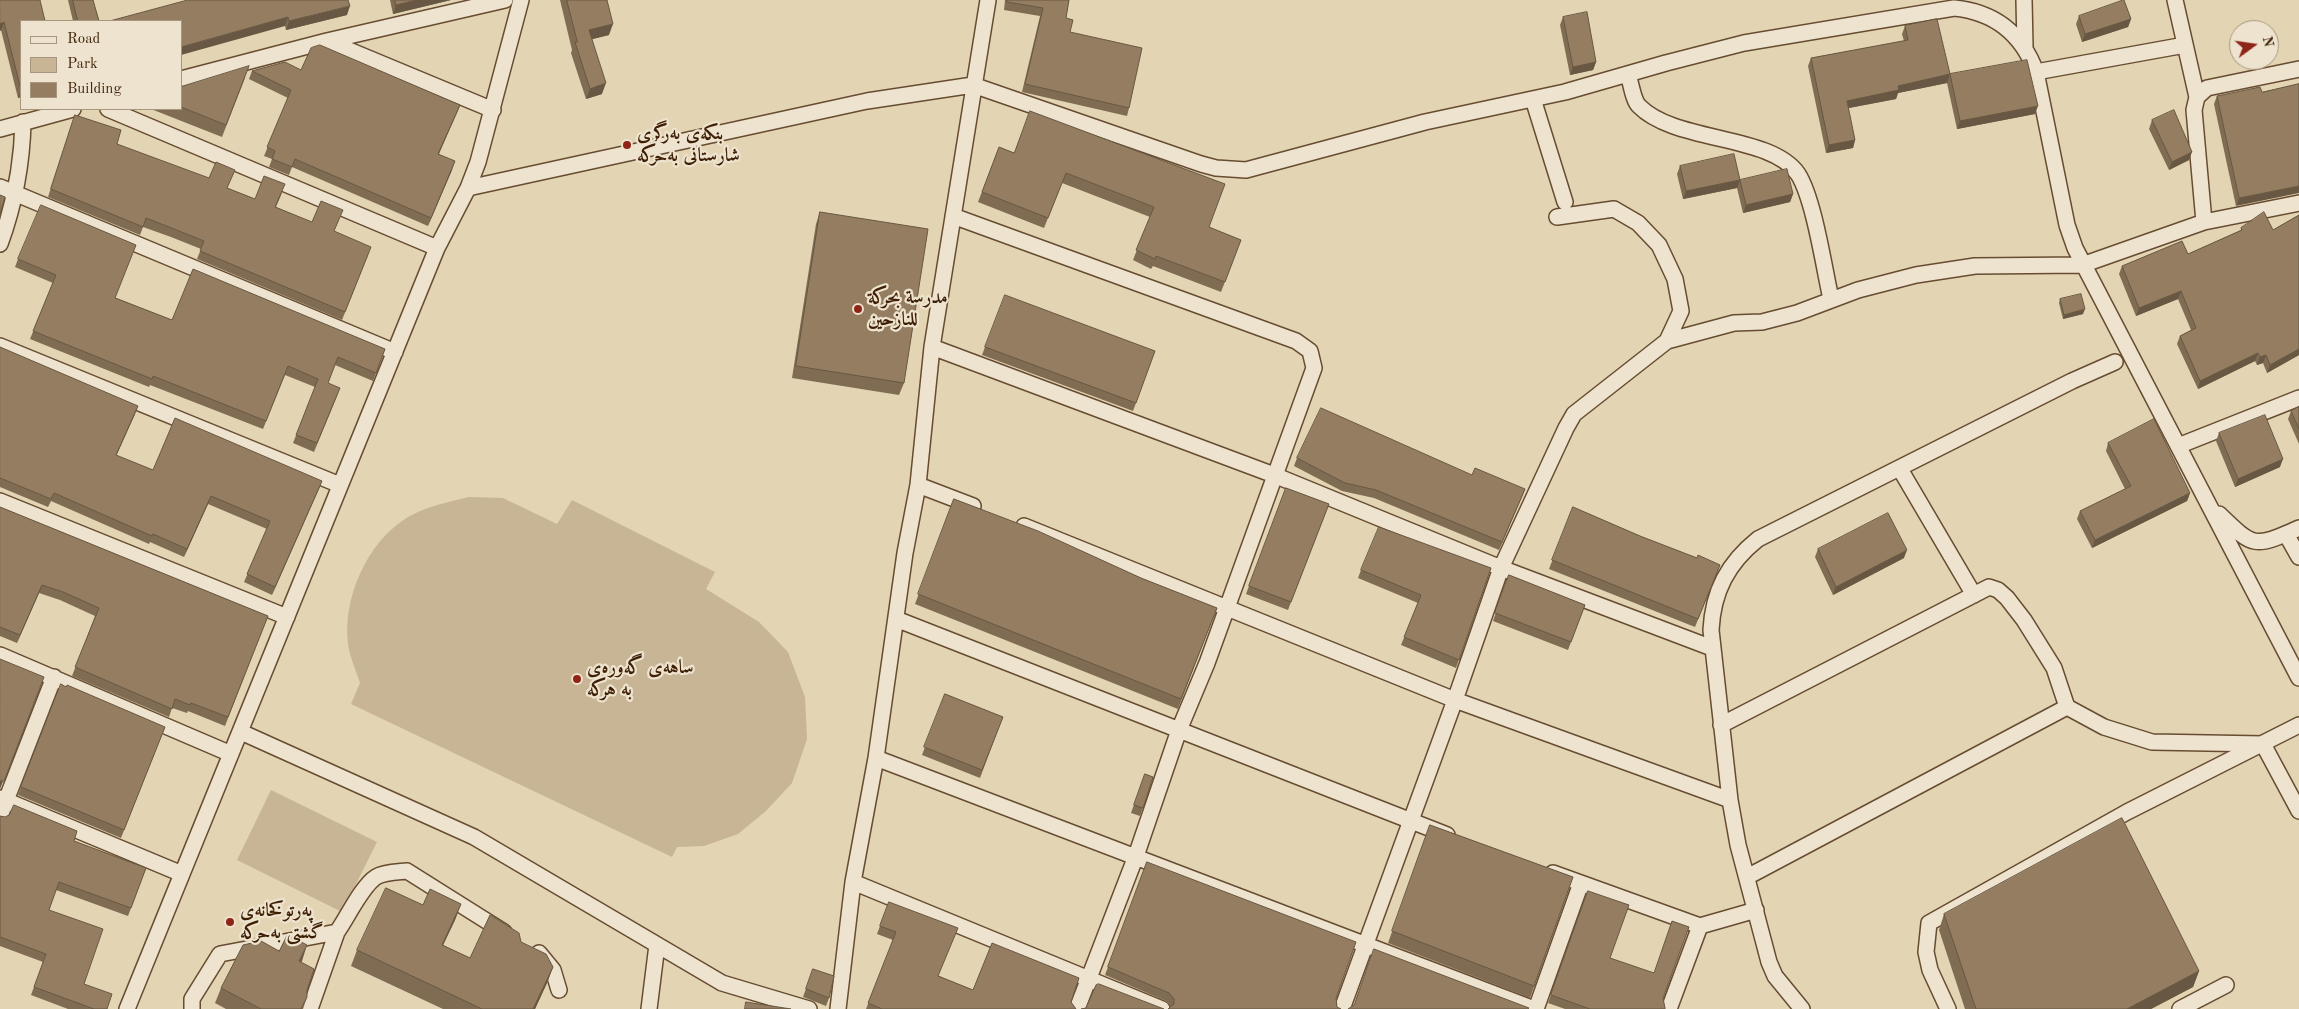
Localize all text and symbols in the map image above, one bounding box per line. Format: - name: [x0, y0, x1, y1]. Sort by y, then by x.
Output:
- legend: [20, 20, 182, 110]
- north arrow: [2229, 20, 2279, 70]
- text: Road: [67, 32, 100, 47]
- text: N: [2259, 35, 2276, 48]
- text: Park: [67, 57, 98, 72]
- text: Building: [67, 82, 122, 97]
- place label: بنکەی بەرگری شارستانی بەحرکە: [637, 123, 740, 167]
- marker: بنکەی بەرگری شارستانی بەحرکە: [621, 139, 633, 151]
- place label: مدرسة بحركة للنازحين: [868, 287, 948, 331]
- marker: مدرسة بحركة للنازحين: [852, 303, 864, 315]
- place label: ساهه‌ی گه‌وره‌ی به هركه‌: [587, 657, 694, 701]
- marker: ساهه‌ی گه‌وره‌ی به هركه‌: [571, 673, 583, 685]
- place label: پەرتوکخانەی گشتی بەحرکە: [240, 900, 324, 944]
- marker: پەرتوکخانەی گشتی بەحرکە: [224, 916, 236, 928]

